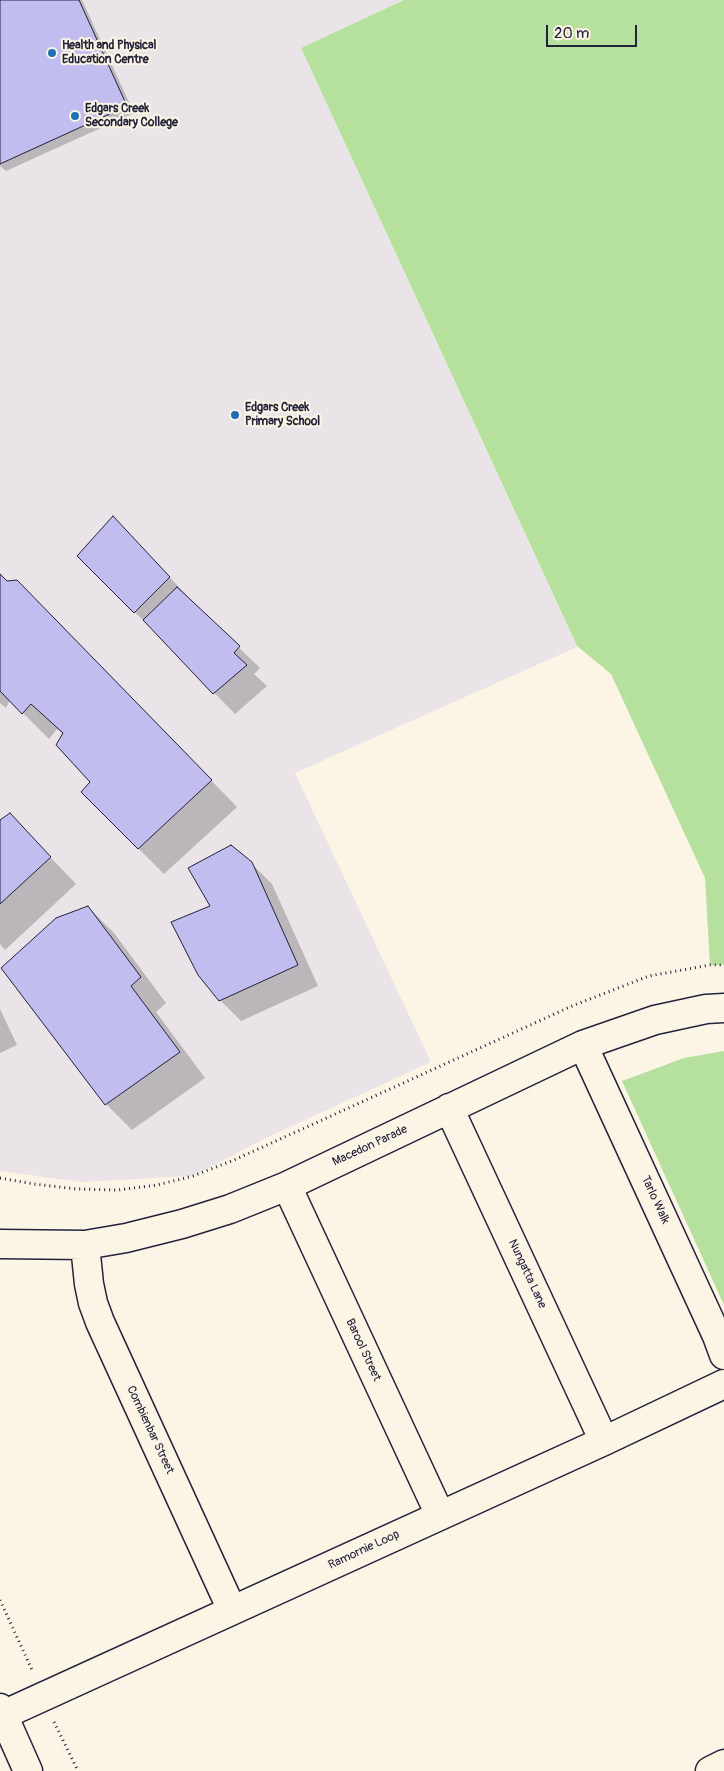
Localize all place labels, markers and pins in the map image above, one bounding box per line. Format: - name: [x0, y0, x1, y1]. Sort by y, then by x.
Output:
- place label: Health and Physical Education Centre: [62, 39, 156, 67]
- marker: Health and Physical Education Centre: [46, 47, 58, 59]
- place label: Edgars Creek Secondary College: [85, 102, 178, 130]
- marker: Edgars Creek Secondary College: [69, 110, 81, 122]
- place label: Edgars Creek Primary School: [245, 401, 320, 429]
- marker: Edgars Creek Primary School: [229, 409, 241, 421]

